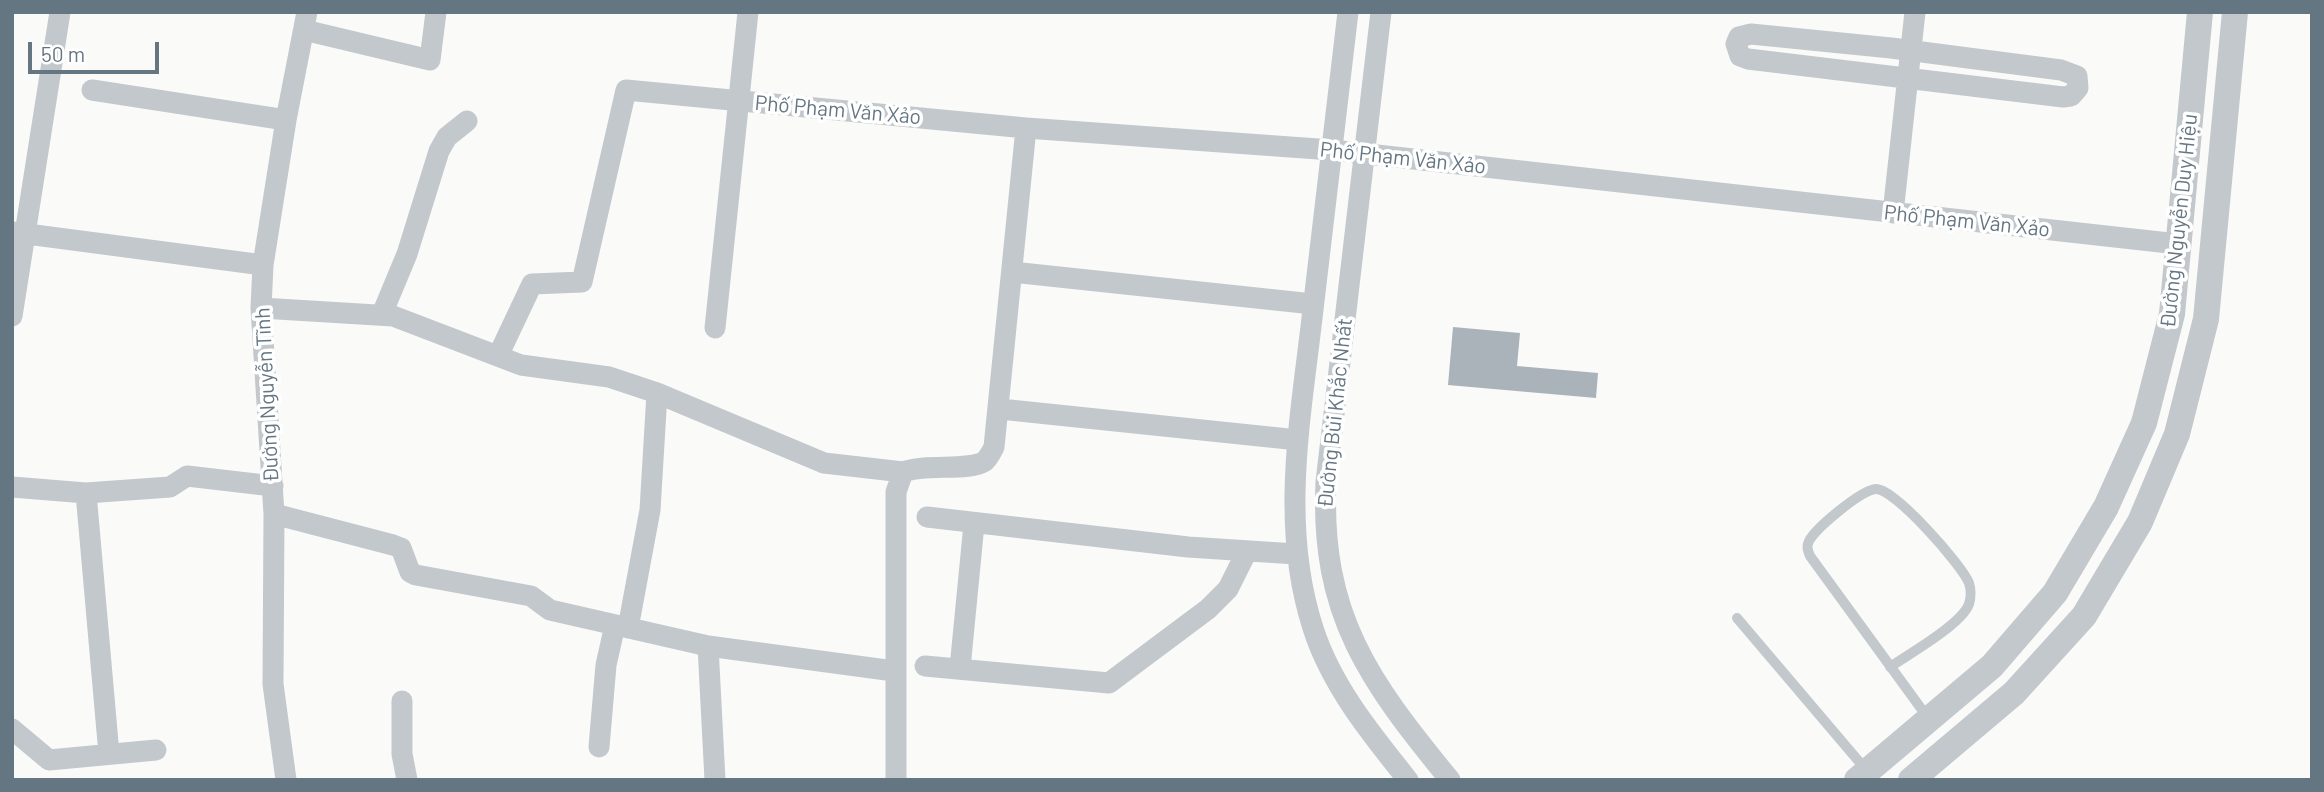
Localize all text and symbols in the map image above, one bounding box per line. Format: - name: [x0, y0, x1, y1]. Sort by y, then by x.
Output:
- scale bar: [32, 28, 163, 72]
- text: 50 m: [41, 41, 85, 66]
- street label: Phố Phạm Văn Xảo: [754, 90, 922, 130]
- street label: Đường Nguyễn Duy Hiệu: [2155, 113, 2203, 329]
- street label: Phố Phạm Văn Xảo: [1319, 137, 1487, 179]
- street label: Phố Phạm Văn Xảo: [1883, 200, 2051, 242]
- street label: Đường Nguyễn Tĩnh: [250, 307, 284, 483]
- street label: Đường Bùi Khắc Nhất: [1312, 317, 1358, 509]

